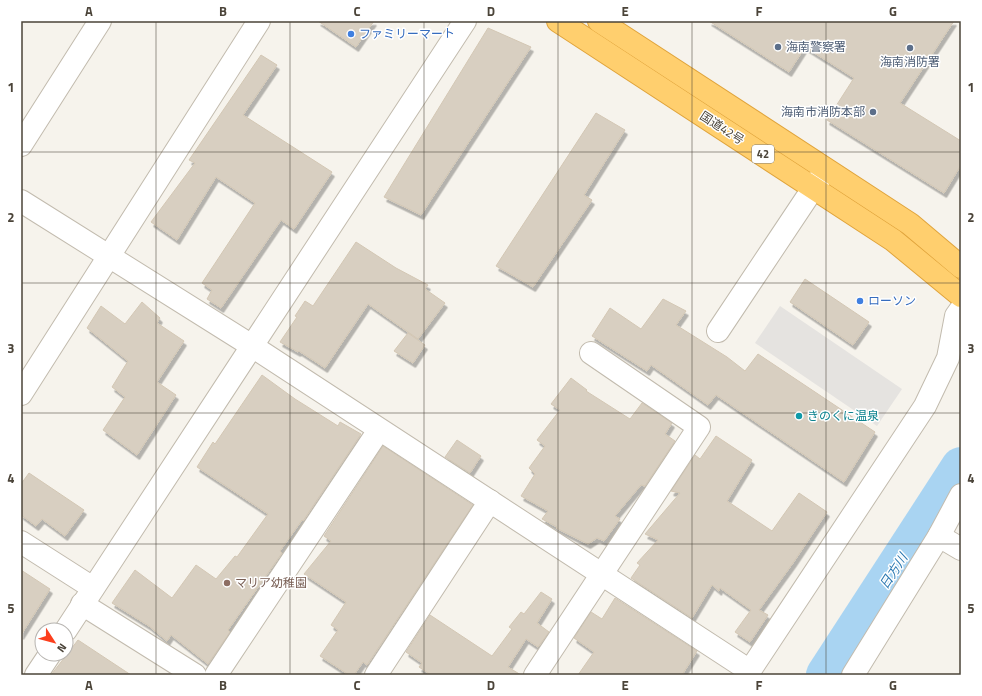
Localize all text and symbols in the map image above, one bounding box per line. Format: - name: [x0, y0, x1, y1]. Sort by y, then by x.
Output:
- text: A: [85, 1, 93, 21]
- text: B: [219, 1, 227, 21]
- text: C: [353, 1, 361, 21]
- text: D: [487, 1, 495, 21]
- text: E: [621, 1, 629, 21]
- text: F: [756, 1, 763, 21]
- text: G: [889, 1, 897, 21]
- place label: ファミリーマート: [359, 24, 455, 43]
- marker: ファミリーマート: [346, 29, 356, 39]
- place label: 海南警察署: [786, 37, 846, 56]
- marker: 海南警察署: [773, 42, 783, 52]
- marker: 海南消防署: [905, 43, 915, 53]
- place label: 海南消防署: [880, 52, 940, 71]
- text: 1: [7, 77, 15, 97]
- text: 1: [967, 77, 975, 97]
- place label: 海南市消防本部: [781, 102, 865, 121]
- street label: 国道42号: [696, 106, 748, 149]
- marker: 海南市消防本部: [868, 107, 878, 117]
- road number: 42: [752, 145, 774, 163]
- text: 2: [7, 207, 15, 227]
- text: 2: [967, 207, 975, 227]
- place label: ローソン: [868, 291, 916, 310]
- marker: ローソン: [855, 296, 865, 306]
- text: 3: [7, 338, 15, 358]
- text: 3: [967, 338, 975, 358]
- place label: きのくに温泉: [807, 406, 879, 425]
- marker: きのくに温泉: [794, 411, 804, 421]
- text: 4: [7, 468, 15, 488]
- text: 4: [967, 468, 975, 488]
- water label: 日方川: [874, 548, 913, 593]
- place label: マリア幼稚園: [235, 573, 307, 592]
- marker: マリア幼稚園: [222, 578, 232, 588]
- text: 5: [7, 598, 15, 618]
- text: 5: [967, 598, 975, 618]
- north arrow: [34, 622, 74, 662]
- text: N: [53, 640, 71, 656]
- text: A: [85, 675, 93, 695]
- text: B: [219, 675, 227, 695]
- text: C: [353, 675, 361, 695]
- text: D: [487, 675, 495, 695]
- text: E: [621, 675, 629, 695]
- text: F: [756, 675, 763, 695]
- text: G: [889, 675, 897, 695]

